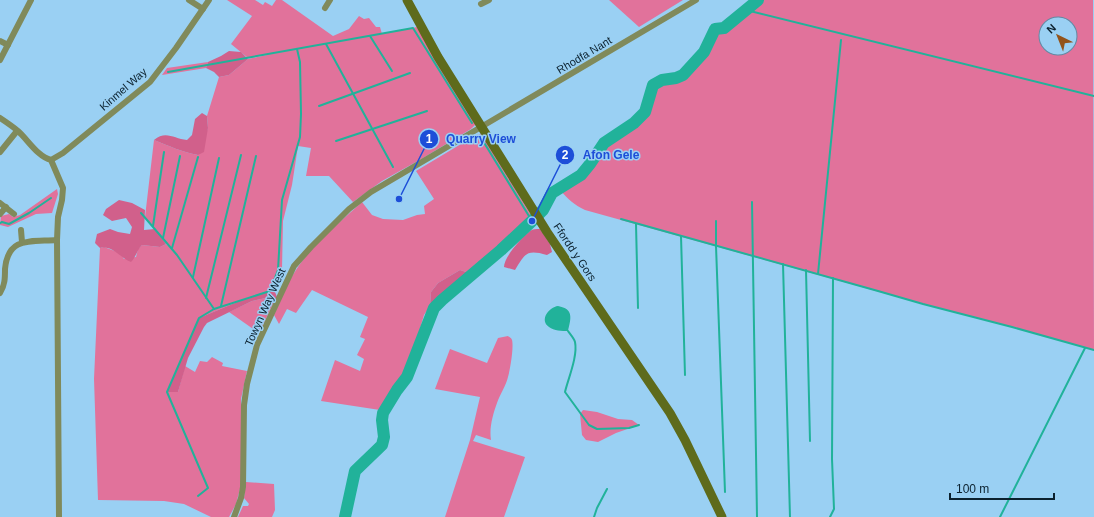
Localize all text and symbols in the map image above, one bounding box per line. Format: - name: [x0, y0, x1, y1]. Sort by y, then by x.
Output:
- north arrow: [1038, 16, 1078, 56]
- text: N: [1044, 22, 1058, 36]
- street label: Rhodfa Nant: [554, 34, 614, 76]
- street label: Kinmel Way: [97, 65, 149, 113]
- callout: Quarry View: [419, 127, 524, 151]
- text: 1: [426, 132, 433, 146]
- text: Quarry View: [446, 132, 517, 146]
- callout: Afon Gele: [555, 143, 648, 167]
- text: 2: [562, 148, 569, 162]
- text: Afon Gele: [583, 148, 640, 162]
- street label: Ffordd y Gors: [551, 221, 599, 284]
- street label: Towyn Way West: [242, 266, 288, 348]
- scale bar: [950, 475, 1054, 501]
- text: 100 m: [956, 482, 989, 496]

